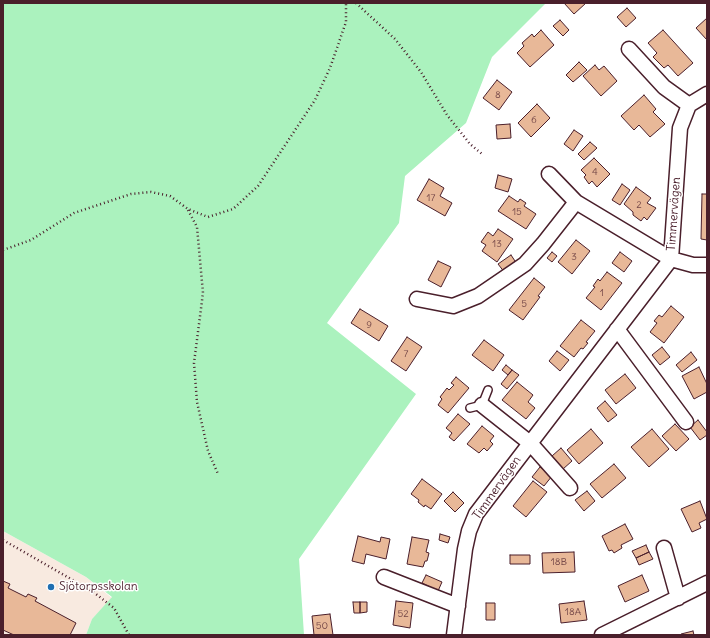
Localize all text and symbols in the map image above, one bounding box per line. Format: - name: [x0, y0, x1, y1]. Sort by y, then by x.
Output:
- house number: 8: [495, 89, 501, 101]
- house number: 6: [531, 114, 537, 126]
- house number: 4: [592, 166, 598, 178]
- street label: Timmervägen: [664, 177, 684, 251]
- house number: 17: [427, 192, 435, 204]
- house number: 2: [636, 199, 642, 211]
- house number: 15: [512, 206, 522, 218]
- house number: 13: [492, 238, 502, 250]
- house number: 3: [571, 251, 577, 263]
- house number: 1: [600, 287, 604, 299]
- house number: 5: [521, 298, 527, 310]
- house number: 9: [366, 319, 372, 331]
- house number: 7: [404, 348, 408, 360]
- street label: Timmervägen: [470, 454, 524, 522]
- house number: 18B: [551, 556, 567, 568]
- place label: Sjötorpsskolan: [59, 580, 138, 594]
- marker: Sjötorpsskolan: [46, 582, 56, 592]
- house number: 18A: [565, 606, 581, 618]
- house number: 52: [397, 608, 409, 620]
- house number: 50: [316, 620, 328, 632]

